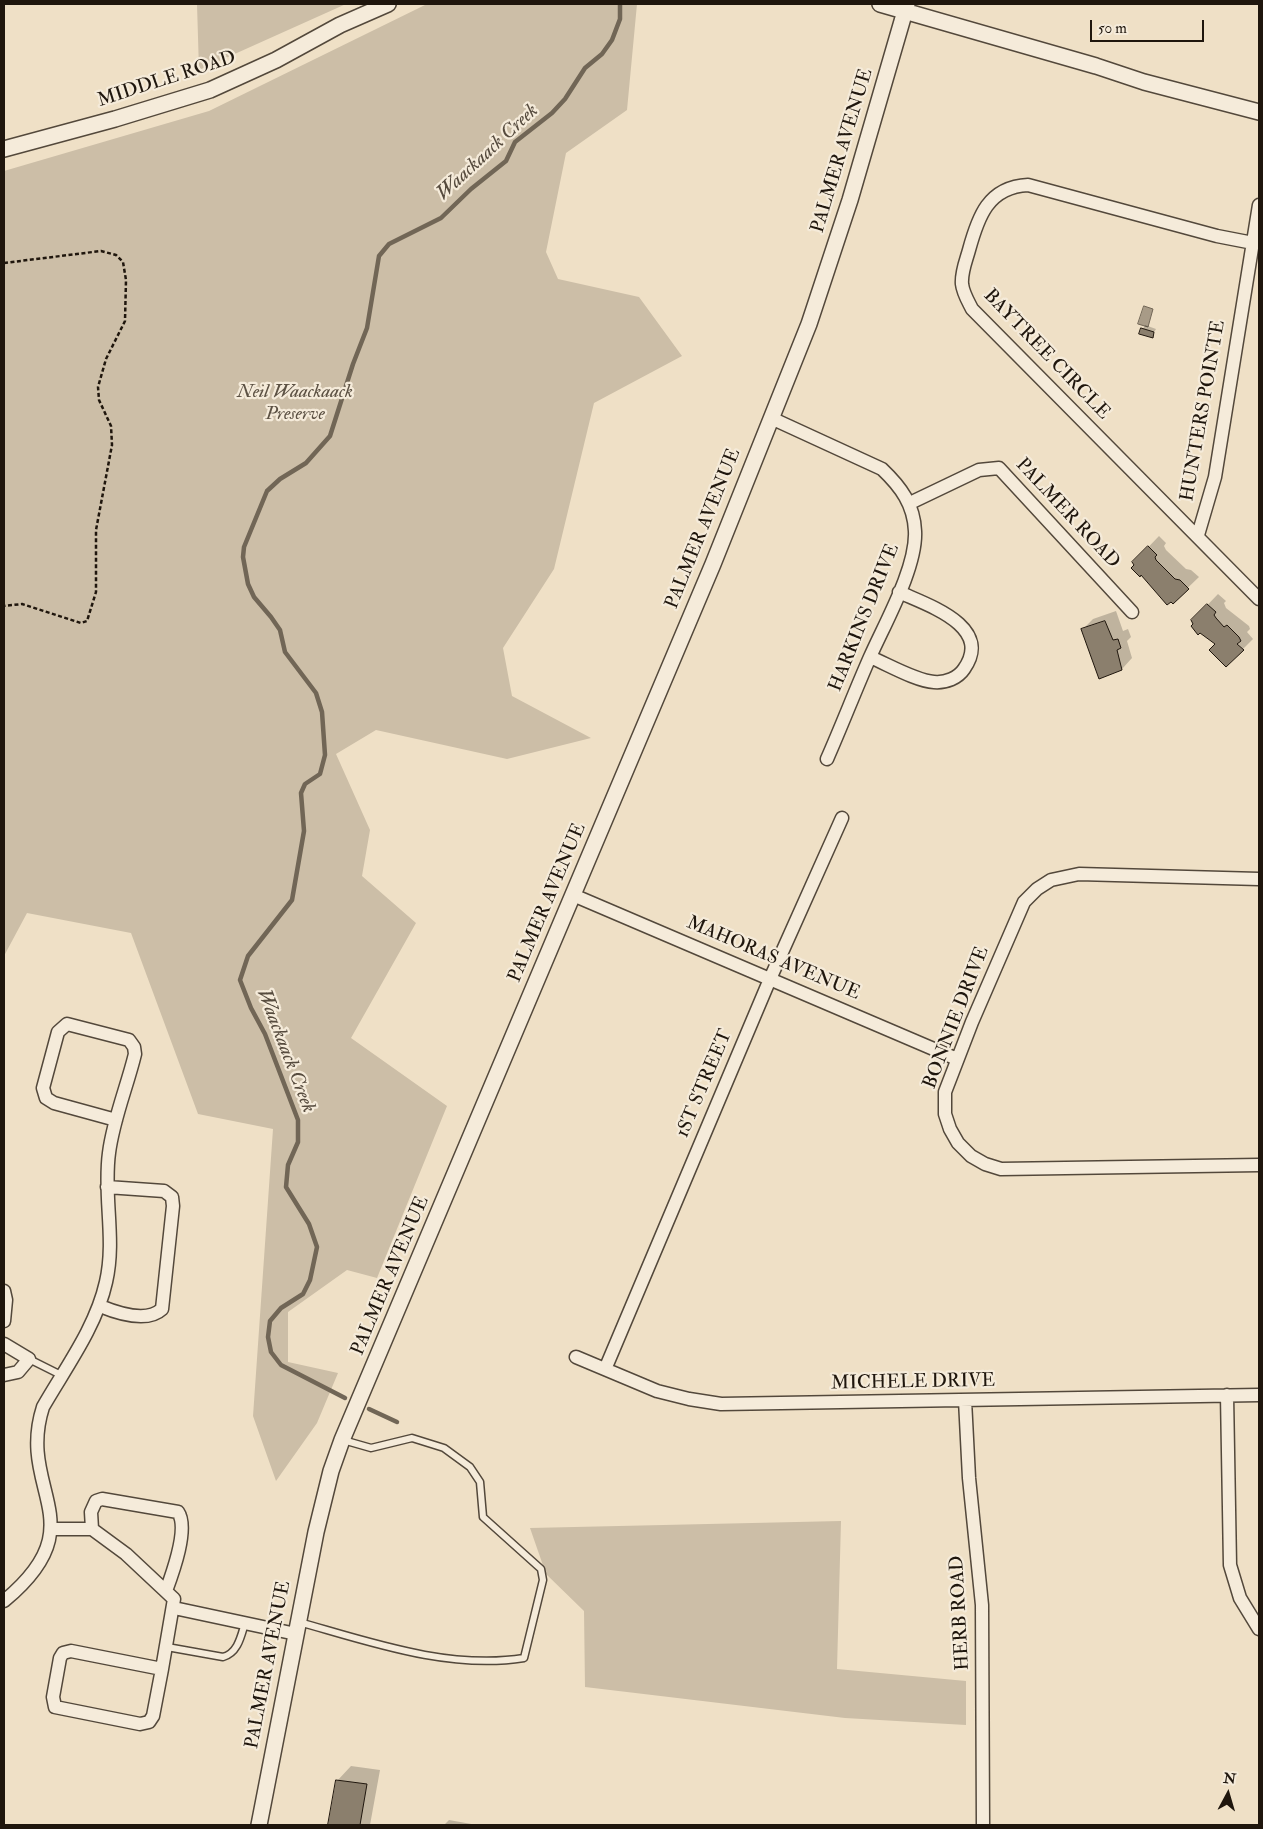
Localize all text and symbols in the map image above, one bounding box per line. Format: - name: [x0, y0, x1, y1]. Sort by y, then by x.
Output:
- scale bar: [1093, 10, 1207, 42]
- text: 50 m: [1098, 19, 1127, 38]
- street label: MIDDLE ROAD: [95, 47, 239, 113]
- street label: PALMER AVENUE: [807, 66, 879, 236]
- water label: Waackaack Creek: [432, 100, 544, 206]
- street label: BAYTREE CIRCLE: [978, 285, 1114, 425]
- street label: HUNTERS POINTE: [1177, 319, 1231, 503]
- park label: Neil Waackaack Preserve: [237, 382, 353, 426]
- street label: PALMER AVENUE: [661, 446, 747, 612]
- street label: PALMER ROAD: [1010, 454, 1124, 574]
- street label: HARKINS DRIVE: [825, 541, 905, 695]
- street label: PALMER AVENUE: [504, 820, 592, 986]
- street label: MAHORAS AVENUE: [683, 912, 863, 1006]
- street label: BONNIE DRIVE: [919, 944, 995, 1092]
- water label: Waackaack Creek: [250, 986, 320, 1116]
- street label: 1ST STREET: [672, 1027, 738, 1141]
- street label: PALMER AVENUE: [347, 1193, 435, 1359]
- street label: MICHELE DRIVE: [831, 1370, 995, 1396]
- street label: HERB ROAD: [947, 1555, 975, 1671]
- street label: PALMER AVENUE: [242, 1579, 296, 1751]
- north arrow: [1203, 1769, 1253, 1819]
- text: N: [1222, 1769, 1237, 1788]

